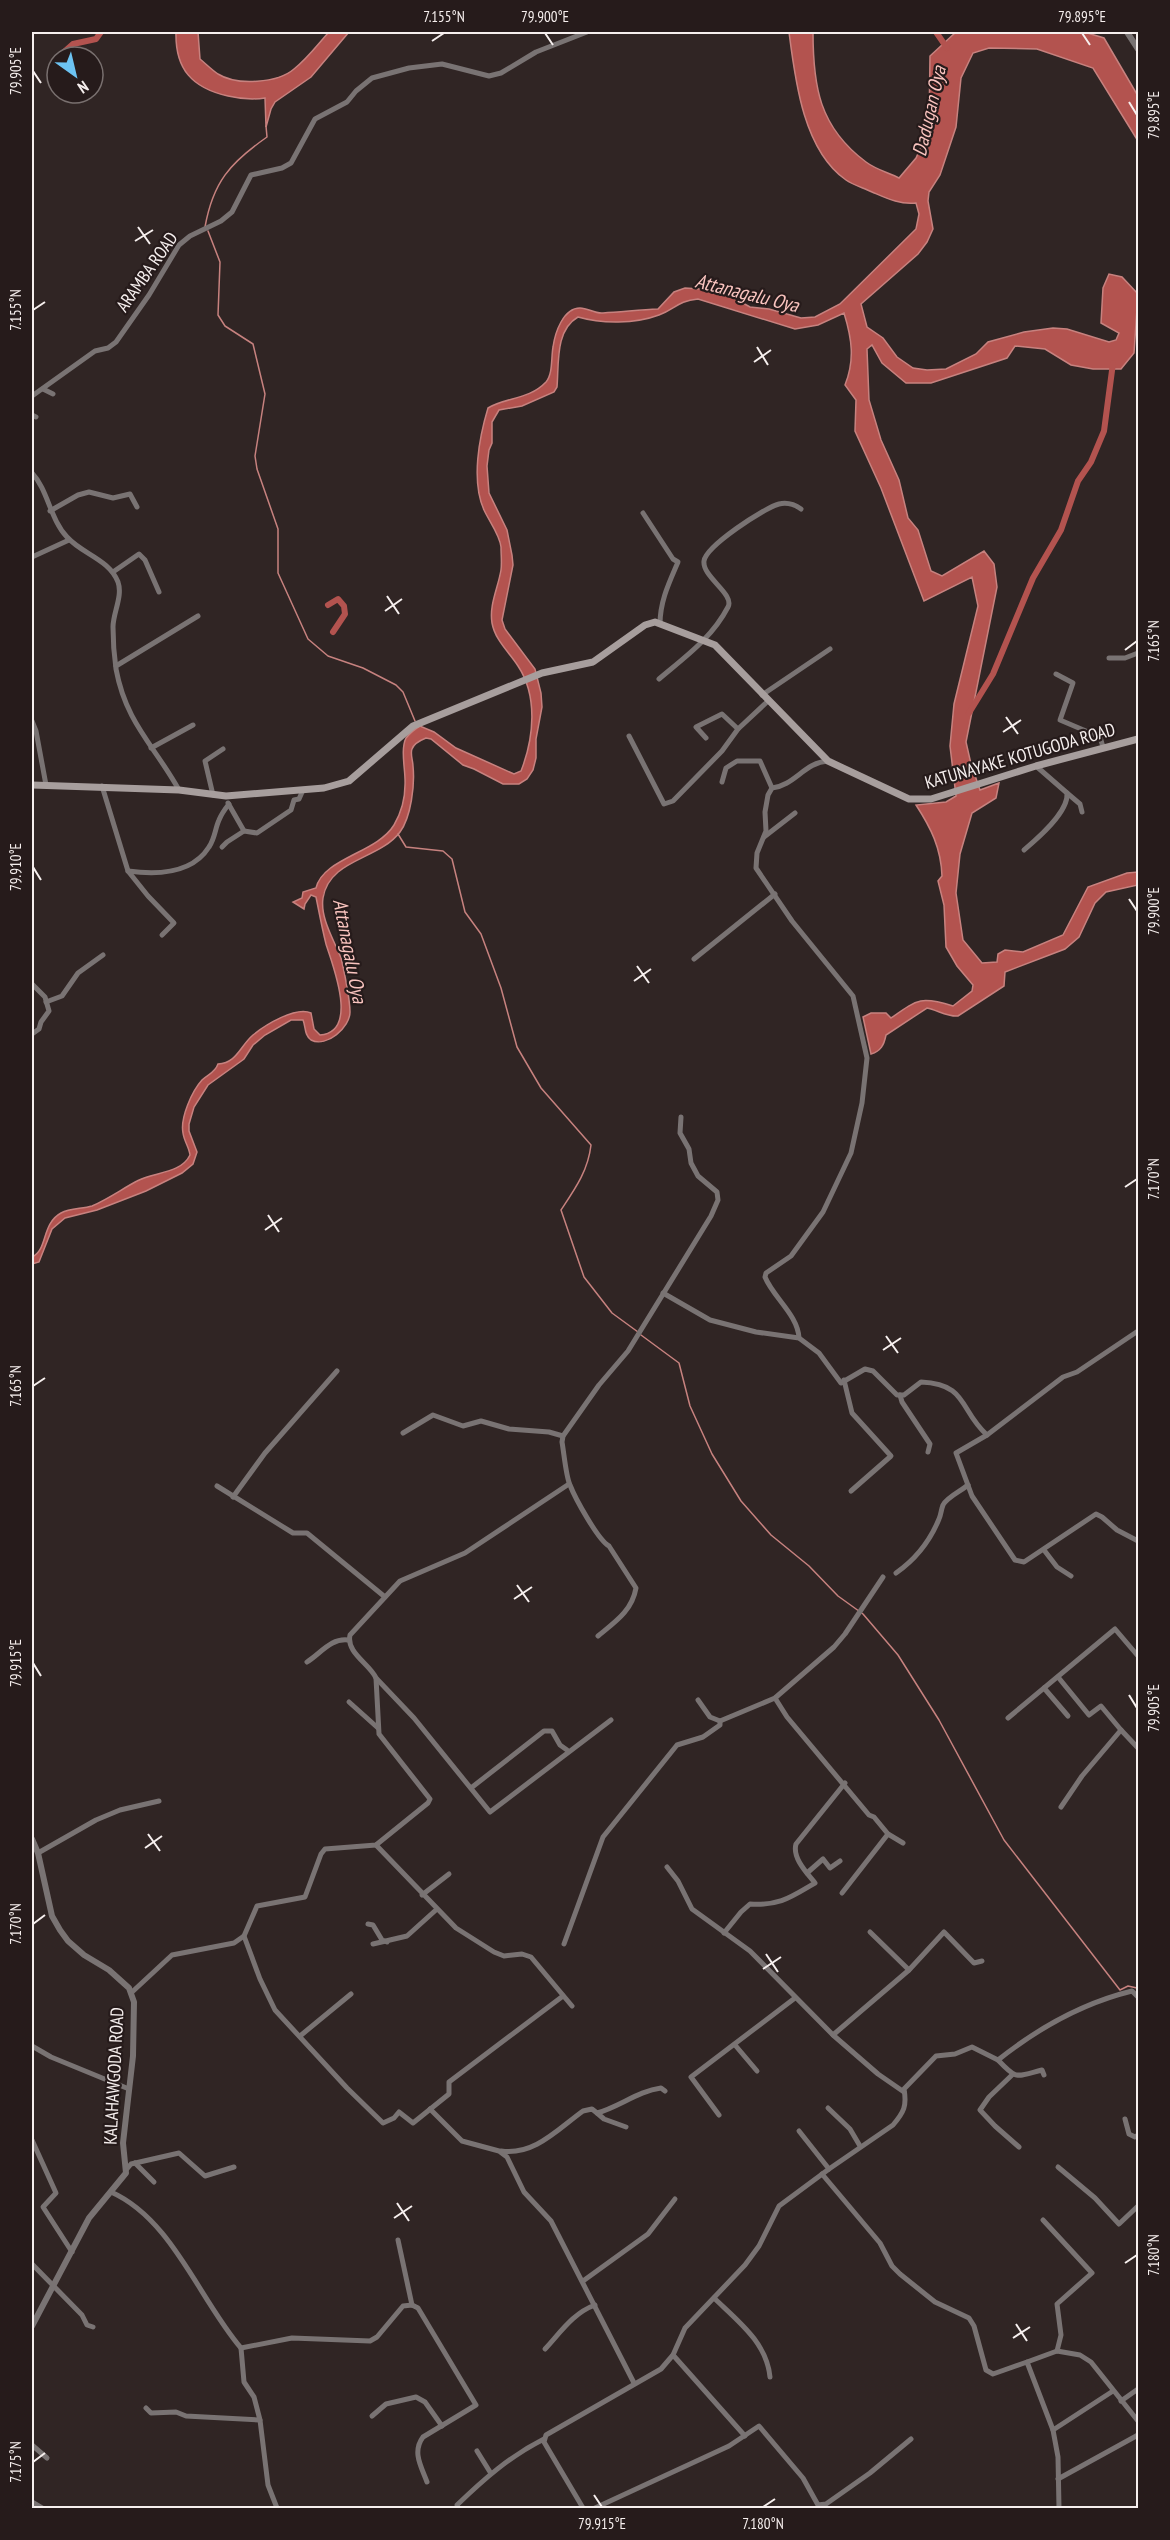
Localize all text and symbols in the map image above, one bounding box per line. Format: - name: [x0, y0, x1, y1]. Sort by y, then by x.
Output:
- text: 7.155°N: [423, 7, 465, 26]
- text: 79.900°E: [521, 7, 569, 26]
- text: 79.895°E: [1058, 7, 1106, 26]
- north arrow: [45, 45, 105, 105]
- text: 79.905°E: [6, 47, 25, 95]
- water label: Dadugan Oya: [906, 62, 952, 159]
- text: N: [74, 77, 93, 98]
- text: 79.895°E: [1144, 91, 1163, 139]
- street label: ARAMBA ROAD: [111, 227, 183, 316]
- water label: Attanagalu Oya: [693, 268, 802, 319]
- text: 7.155°N: [6, 289, 25, 331]
- text: 7.165°N: [1144, 620, 1163, 662]
- street label: KATUNAYAKE KOTUGODA ROAD: [922, 717, 1118, 794]
- text: 79.910°E: [6, 843, 25, 891]
- text: 79.900°E: [1144, 887, 1163, 935]
- water label: Attanagalu Oya: [327, 897, 373, 1006]
- text: 7.170°N: [1144, 1158, 1163, 1200]
- text: 7.165°N: [6, 1365, 25, 1407]
- text: 79.915°E: [6, 1639, 25, 1687]
- text: 79.905°E: [1144, 1684, 1163, 1732]
- text: 7.170°N: [6, 1903, 25, 1945]
- street label: KALAHAWGODA ROAD: [98, 2007, 129, 2145]
- text: 7.180°N: [1144, 2234, 1163, 2276]
- text: 7.175°N: [6, 2441, 25, 2483]
- text: 79.915°E: [578, 2514, 626, 2533]
- text: 7.180°N: [742, 2514, 784, 2533]

